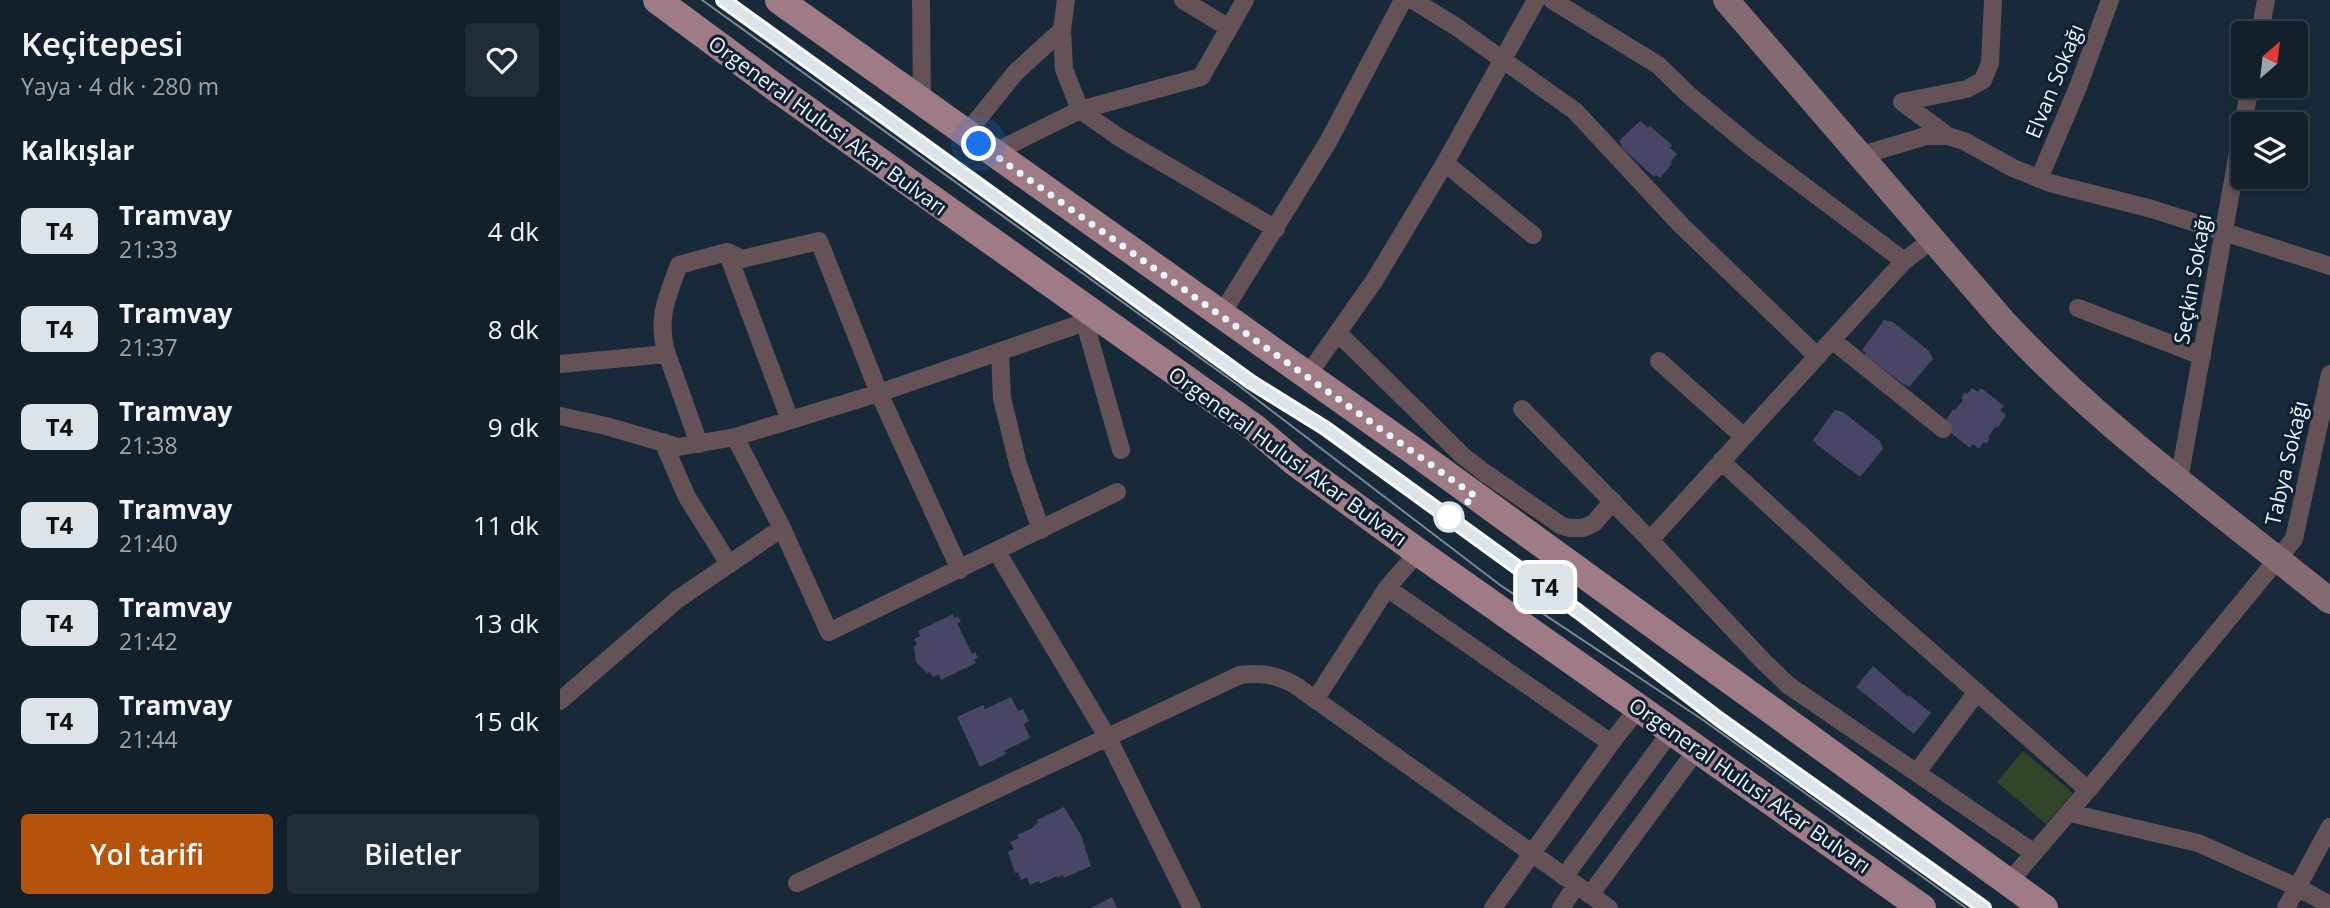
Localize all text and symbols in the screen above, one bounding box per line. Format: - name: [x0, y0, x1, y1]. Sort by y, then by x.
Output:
- street label: Elvan Sokağı: [2018, 20, 2090, 142]
- text: Keçitepesi: [21, 21, 184, 66]
- north arrow: [2231, 21, 2308, 98]
- map controls: [2231, 21, 2308, 189]
- button: heart: [465, 23, 539, 97]
- street label: Orgeneral Hulusi Akar Bulvarı: [703, 29, 953, 221]
- text: Yaya · 4 dk · 280 m: [21, 70, 219, 102]
- button: layers: [2231, 112, 2308, 189]
- your location: [961, 126, 996, 161]
- text: Kalkışlar: [21, 132, 134, 168]
- text: Tramvay: [119, 197, 232, 233]
- street label: Seçkin Sokağı: [2167, 212, 2217, 346]
- text: 4 dk: [488, 213, 539, 249]
- text: T4: [46, 214, 73, 247]
- text: 21:33: [119, 233, 178, 265]
- text: Tramvay: [119, 295, 232, 331]
- text: 8 dk: [488, 311, 539, 347]
- text: T4: [46, 312, 73, 345]
- text: 21:37: [119, 331, 178, 363]
- street label: Orgeneral Hulusi Akar Bulvarı: [1163, 360, 1413, 552]
- text: Tramvay: [119, 393, 232, 429]
- street label: Tabya Sokağı: [2258, 398, 2314, 528]
- text: 9 dk: [488, 409, 539, 445]
- text: T4: [46, 410, 73, 443]
- text: 21:38: [119, 429, 178, 461]
- text: Tramvay: [119, 491, 232, 527]
- unlabelled marker: [1434, 502, 1464, 532]
- text: 11 dk: [473, 507, 539, 543]
- text: T4: [46, 508, 73, 541]
- text: 21:40: [119, 527, 178, 559]
- line badge: T4: [1514, 564, 1576, 610]
- text: T4: [1531, 570, 1559, 603]
- text: Tramvay: [119, 589, 232, 625]
- text: 13 dk: [473, 605, 539, 641]
- text: T4: [46, 606, 73, 639]
- text: 21:42: [119, 625, 178, 657]
- text: Tramvay: [119, 687, 232, 723]
- street label: Orgeneral Hulusi Akar Bulvarı: [1624, 691, 1876, 879]
- text: 15 dk: [473, 703, 539, 739]
- text: T4: [46, 704, 73, 737]
- text: 21:44: [119, 723, 178, 755]
- button: Yol tarifi: [21, 814, 273, 894]
- button: Biletler: [287, 814, 539, 894]

